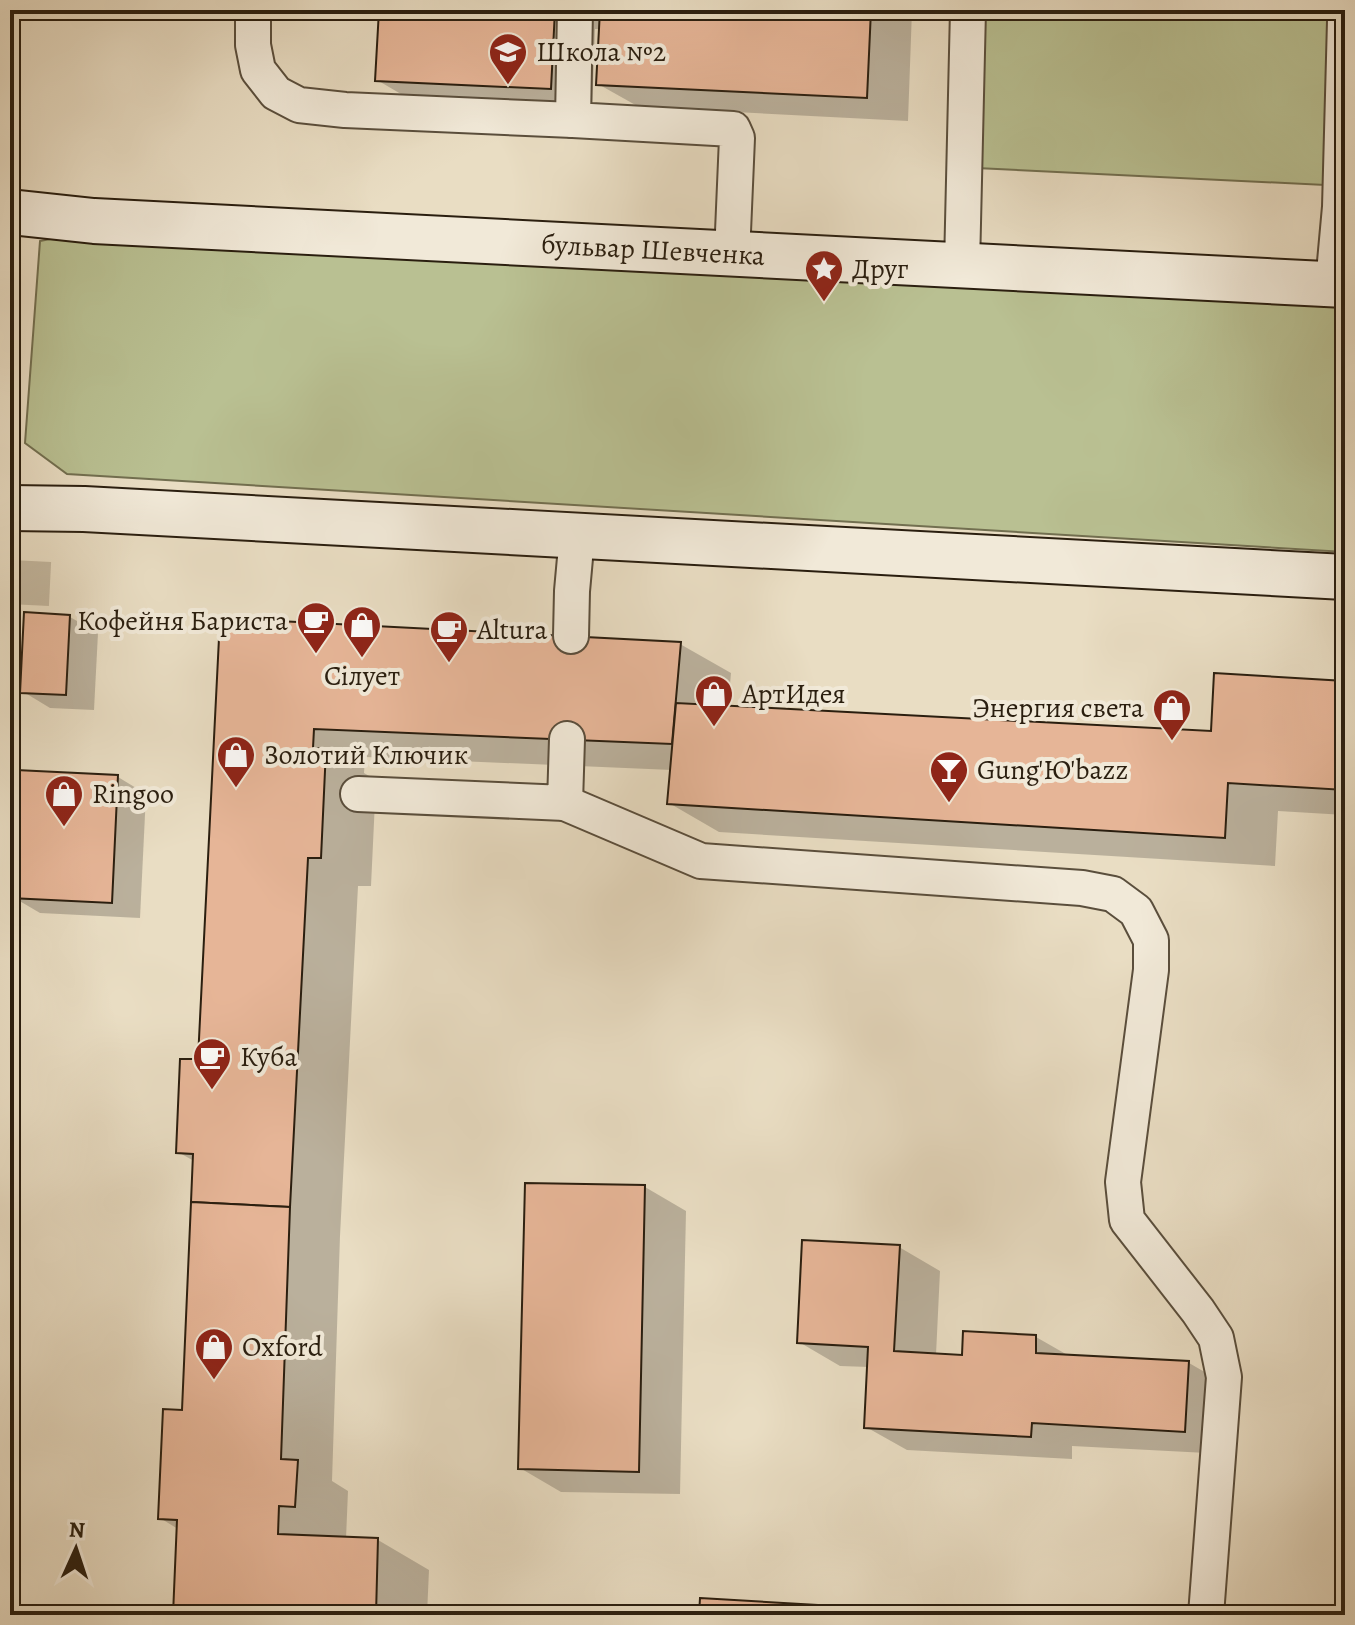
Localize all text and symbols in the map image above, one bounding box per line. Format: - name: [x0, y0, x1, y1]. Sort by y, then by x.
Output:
- school or university icon: Школа №2: [487, 31, 529, 86]
- place label: Школа №2: [536, 33, 666, 71]
- street label: бульвар Шевченка: [540, 225, 766, 275]
- place icon: Друг: [803, 248, 845, 303]
- place label: Друг: [852, 250, 909, 288]
- cafe icon: Кофейня Бариста: [295, 600, 337, 655]
- place label: Кофейня Бариста: [77, 602, 288, 640]
- shop icon: Сілует: [341, 604, 383, 659]
- cafe icon: Altura: [428, 609, 470, 664]
- place label: Altura: [476, 611, 548, 649]
- place label: Сілует: [324, 657, 400, 695]
- shop icon: АртИдея: [693, 673, 735, 728]
- place label: АртИдея: [741, 675, 846, 713]
- shop icon: Энергия света: [1151, 687, 1193, 742]
- place label: Энергия света: [972, 689, 1144, 727]
- shop icon: Золотий Ключик: [215, 734, 257, 789]
- place label: Золотий Ключик: [264, 736, 468, 774]
- bar icon: Gung'Ю'bazz: [928, 749, 970, 804]
- place label: Gung'Ю'bazz: [977, 751, 1128, 789]
- shop icon: Ringoo: [43, 773, 85, 828]
- place label: Ringoo: [92, 775, 174, 813]
- cafe icon: Куба: [191, 1036, 233, 1091]
- place label: Куба: [240, 1038, 297, 1076]
- shop icon: Oxford: [193, 1326, 235, 1381]
- place label: Oxford: [242, 1328, 324, 1366]
- north arrow: [36, 1509, 116, 1589]
- text: N: [68, 1515, 86, 1545]

